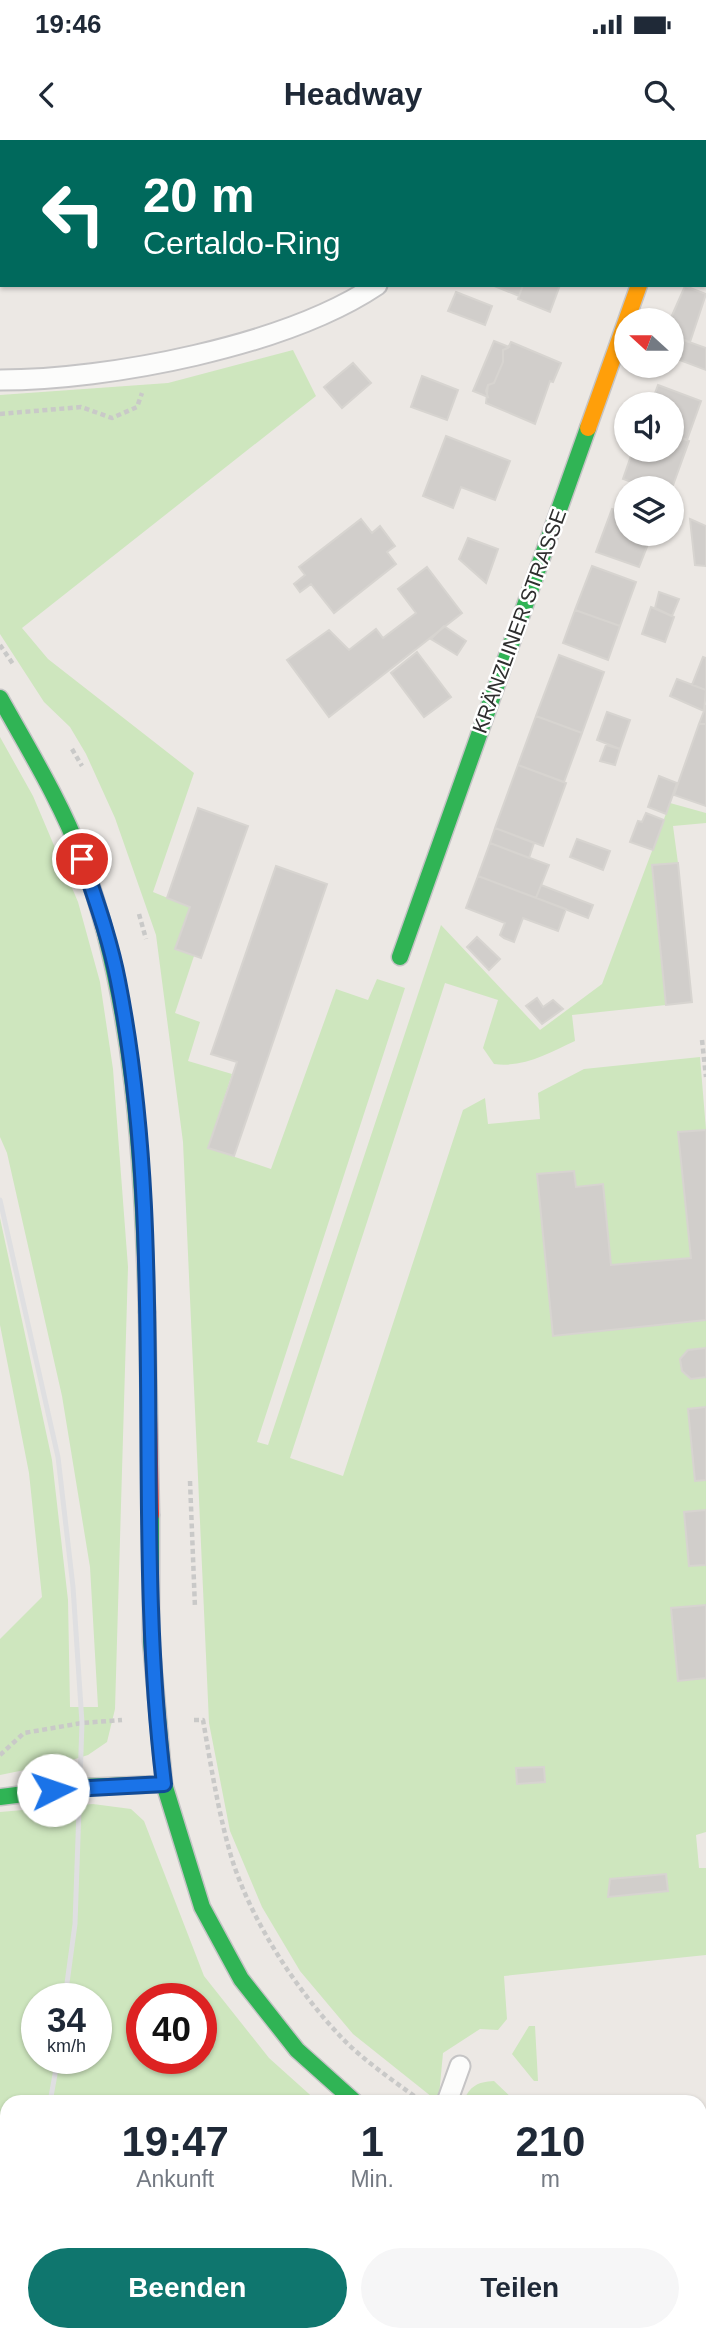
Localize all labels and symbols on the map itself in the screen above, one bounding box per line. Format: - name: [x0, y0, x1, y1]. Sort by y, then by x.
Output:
- north arrow: [614, 308, 684, 378]
- street label: KRÄNZLINER STRASSE: [468, 506, 570, 736]
- pin: [52, 829, 112, 889]
- position arrow: [16, 1753, 90, 1827]
- speed limit sign: 40: [126, 1983, 217, 2074]

